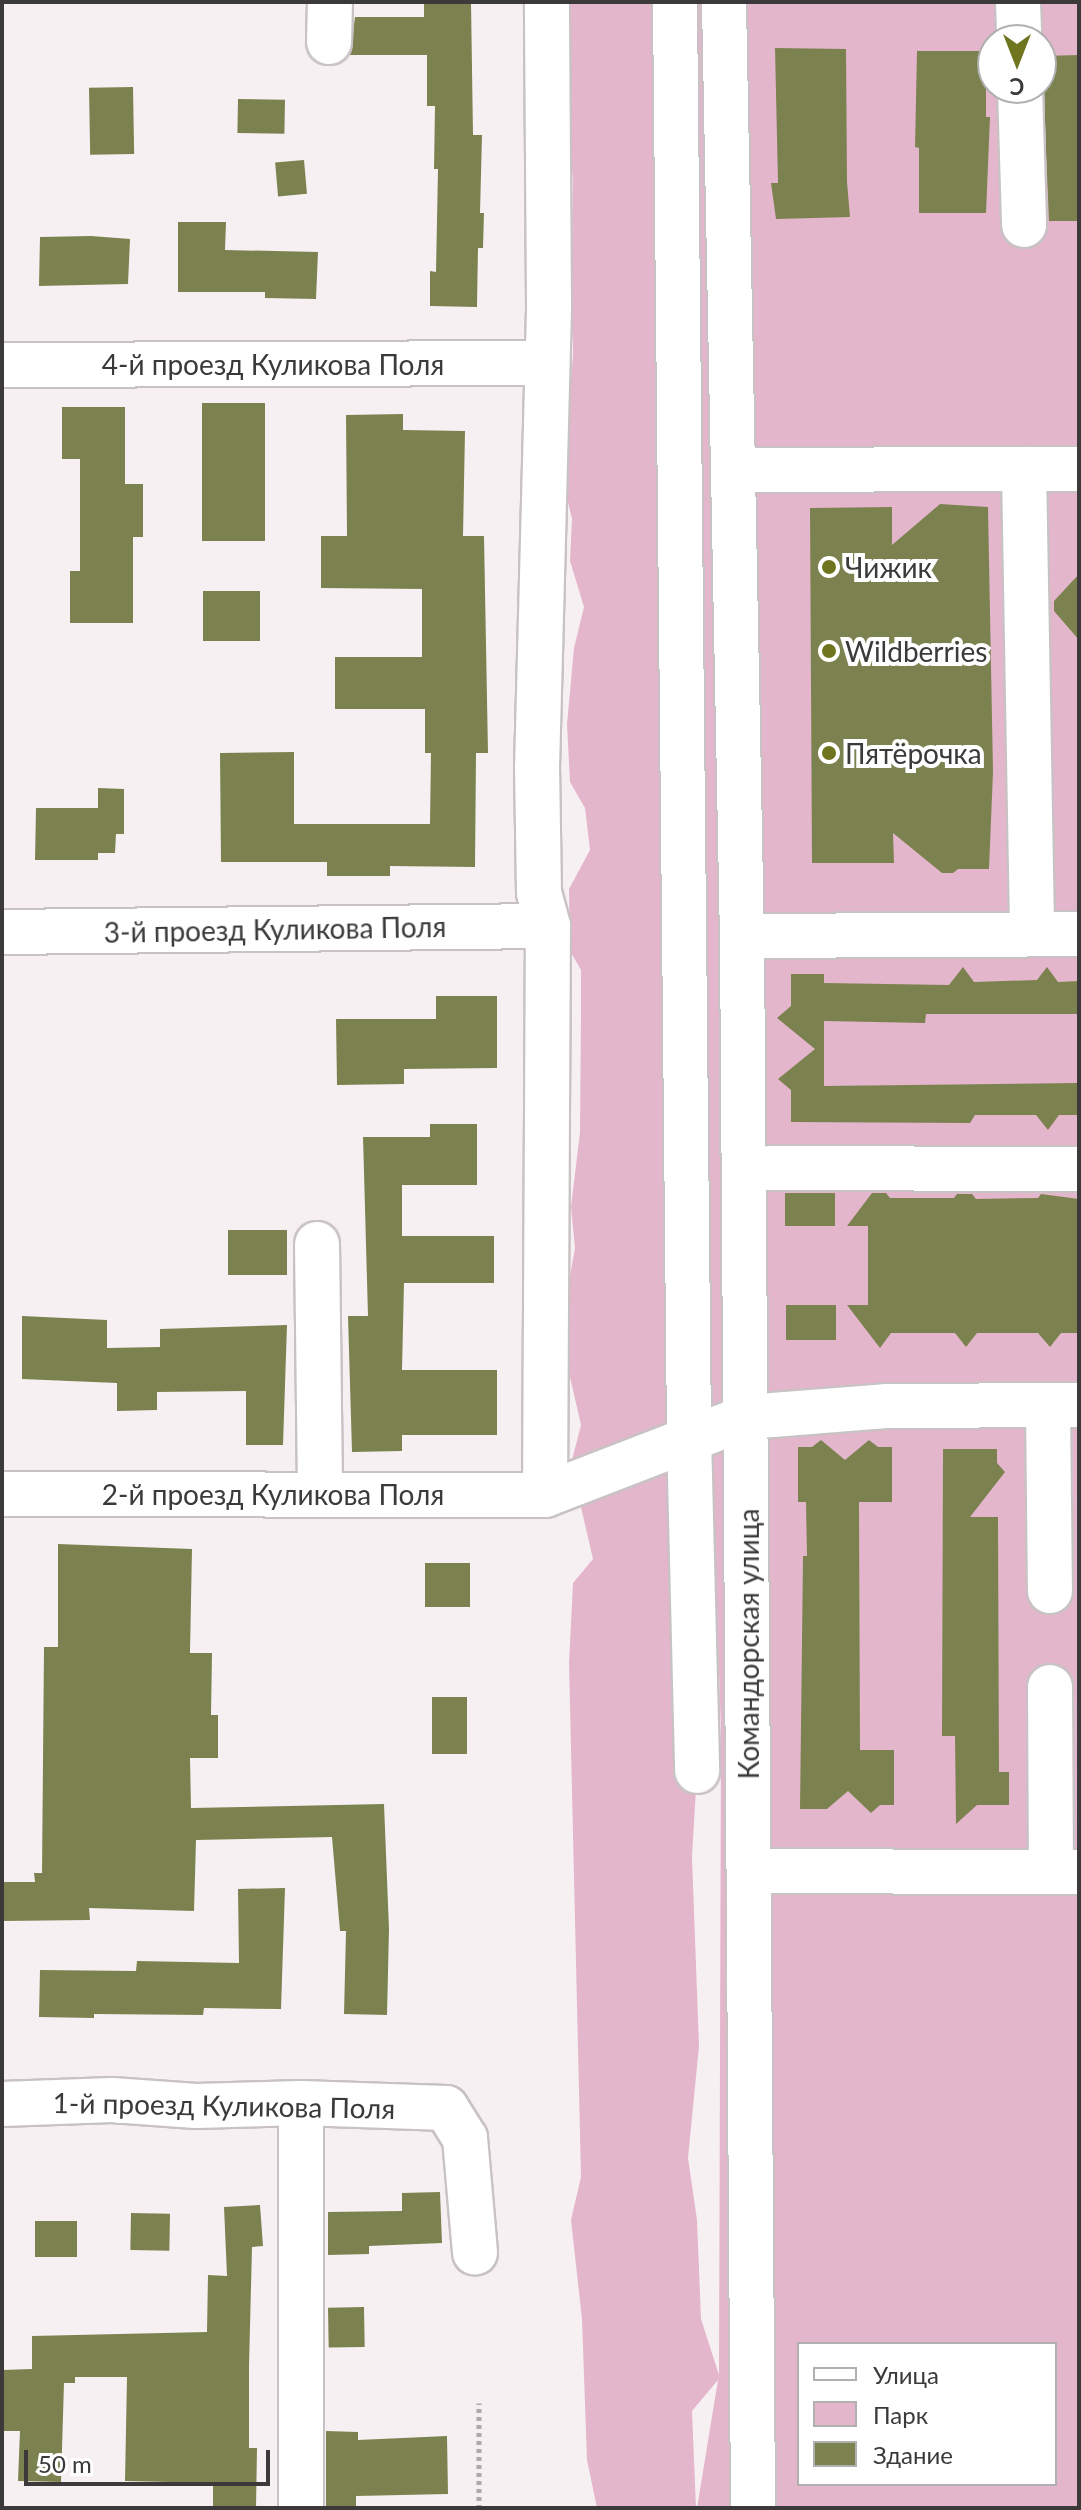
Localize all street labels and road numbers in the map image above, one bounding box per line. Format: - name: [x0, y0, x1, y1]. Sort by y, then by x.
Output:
- street label: 4-й проезд Куликова Поля: [102, 347, 444, 381]
- street label: 3-й проезд Куликова Поля: [103, 909, 447, 949]
- street label: 2-й проезд Куликова Поля: [102, 1477, 444, 1511]
- street label: Командорская улица: [731, 1509, 765, 1779]
- street label: 1-й проезд Куликова Поля: [52, 2085, 396, 2125]

